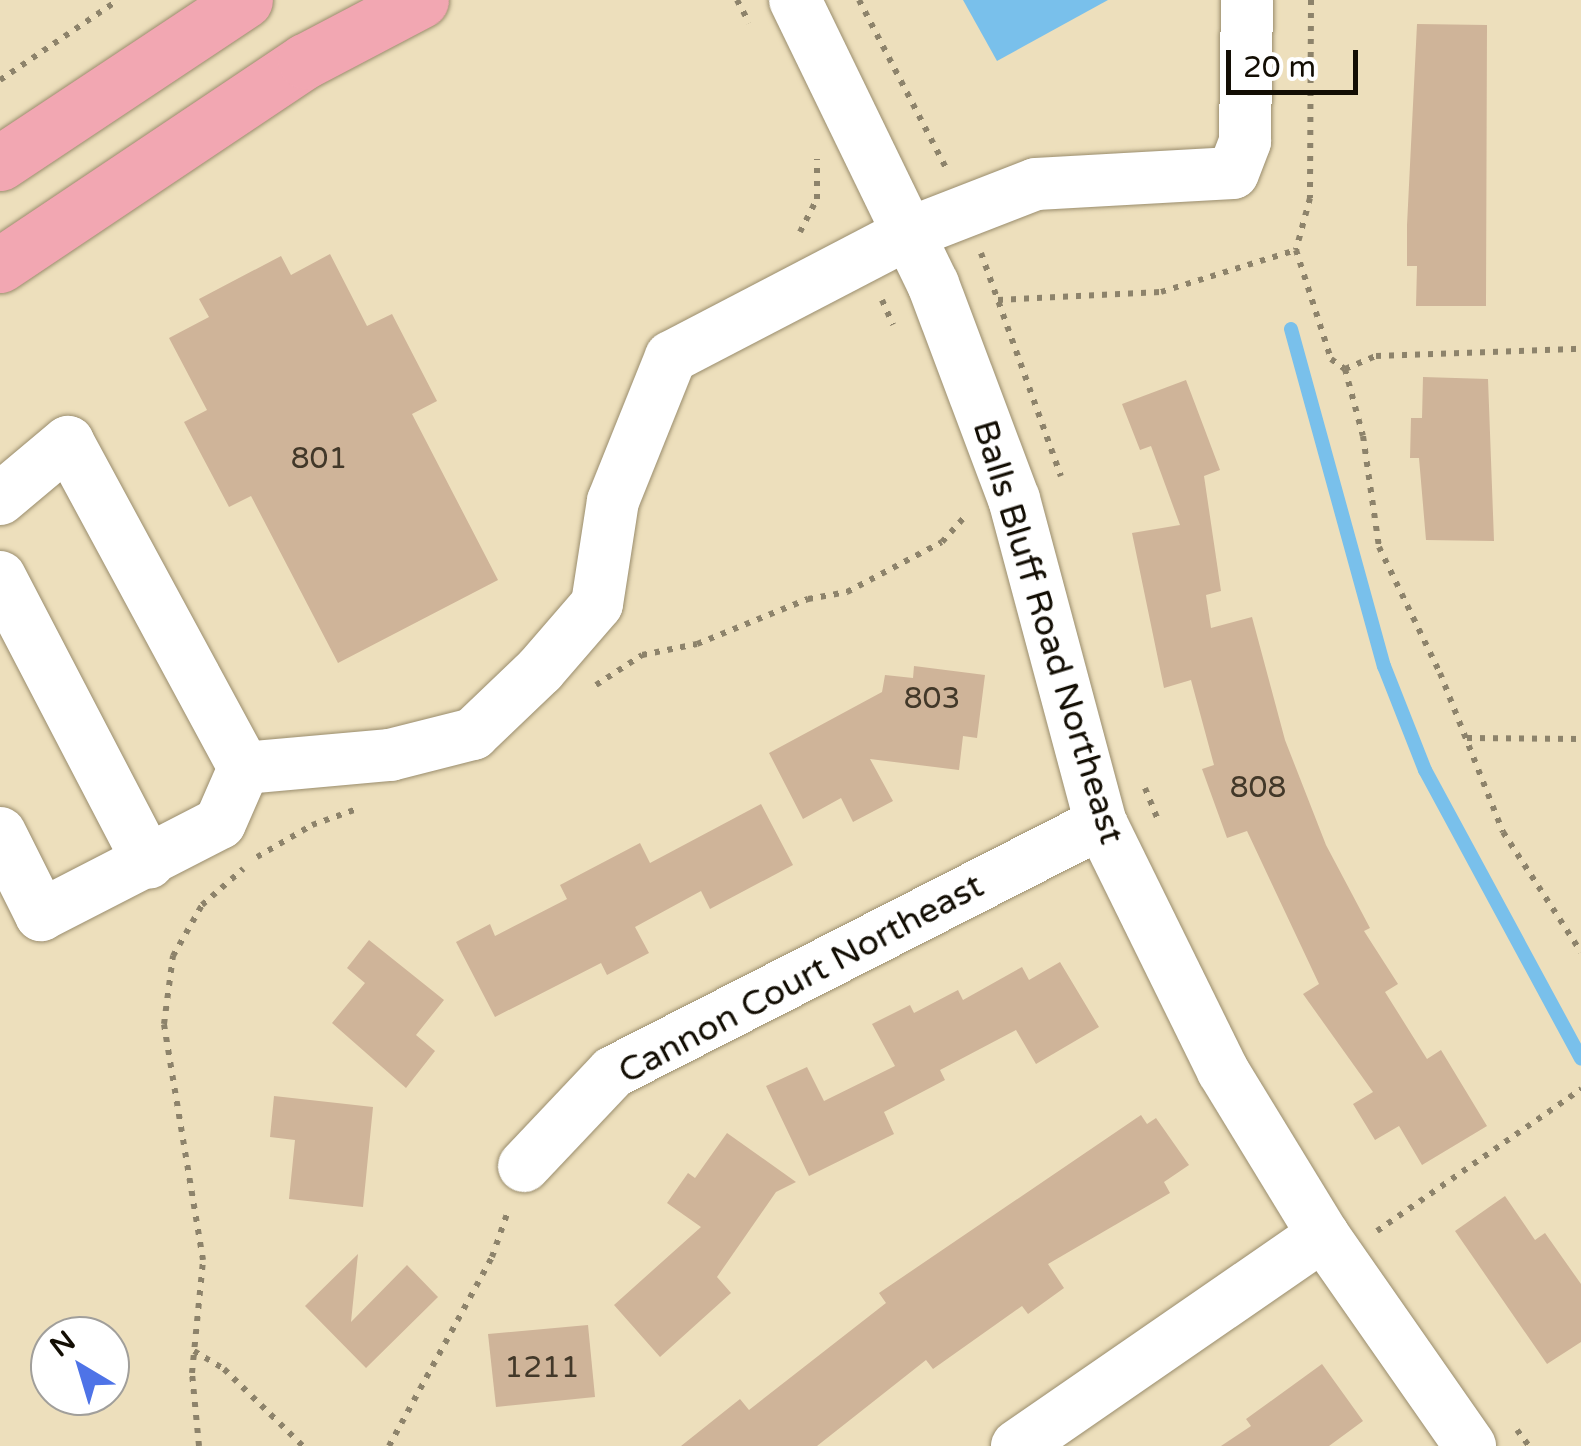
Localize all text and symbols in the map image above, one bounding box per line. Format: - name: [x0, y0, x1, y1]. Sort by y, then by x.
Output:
- scale bar: [1231, 30, 1364, 92]
- text: 20 m: [1243, 49, 1316, 86]
- street label: Balls Bluff Road Northeast: [963, 415, 1133, 849]
- house number: 801: [291, 441, 347, 477]
- house number: 803: [904, 681, 960, 717]
- house number: 808: [1230, 770, 1286, 806]
- street label: Cannon Court Northeast: [611, 865, 991, 1093]
- north arrow: [30, 1316, 130, 1416]
- text: N: [43, 1324, 82, 1364]
- house number: 1211: [504, 1350, 580, 1386]

